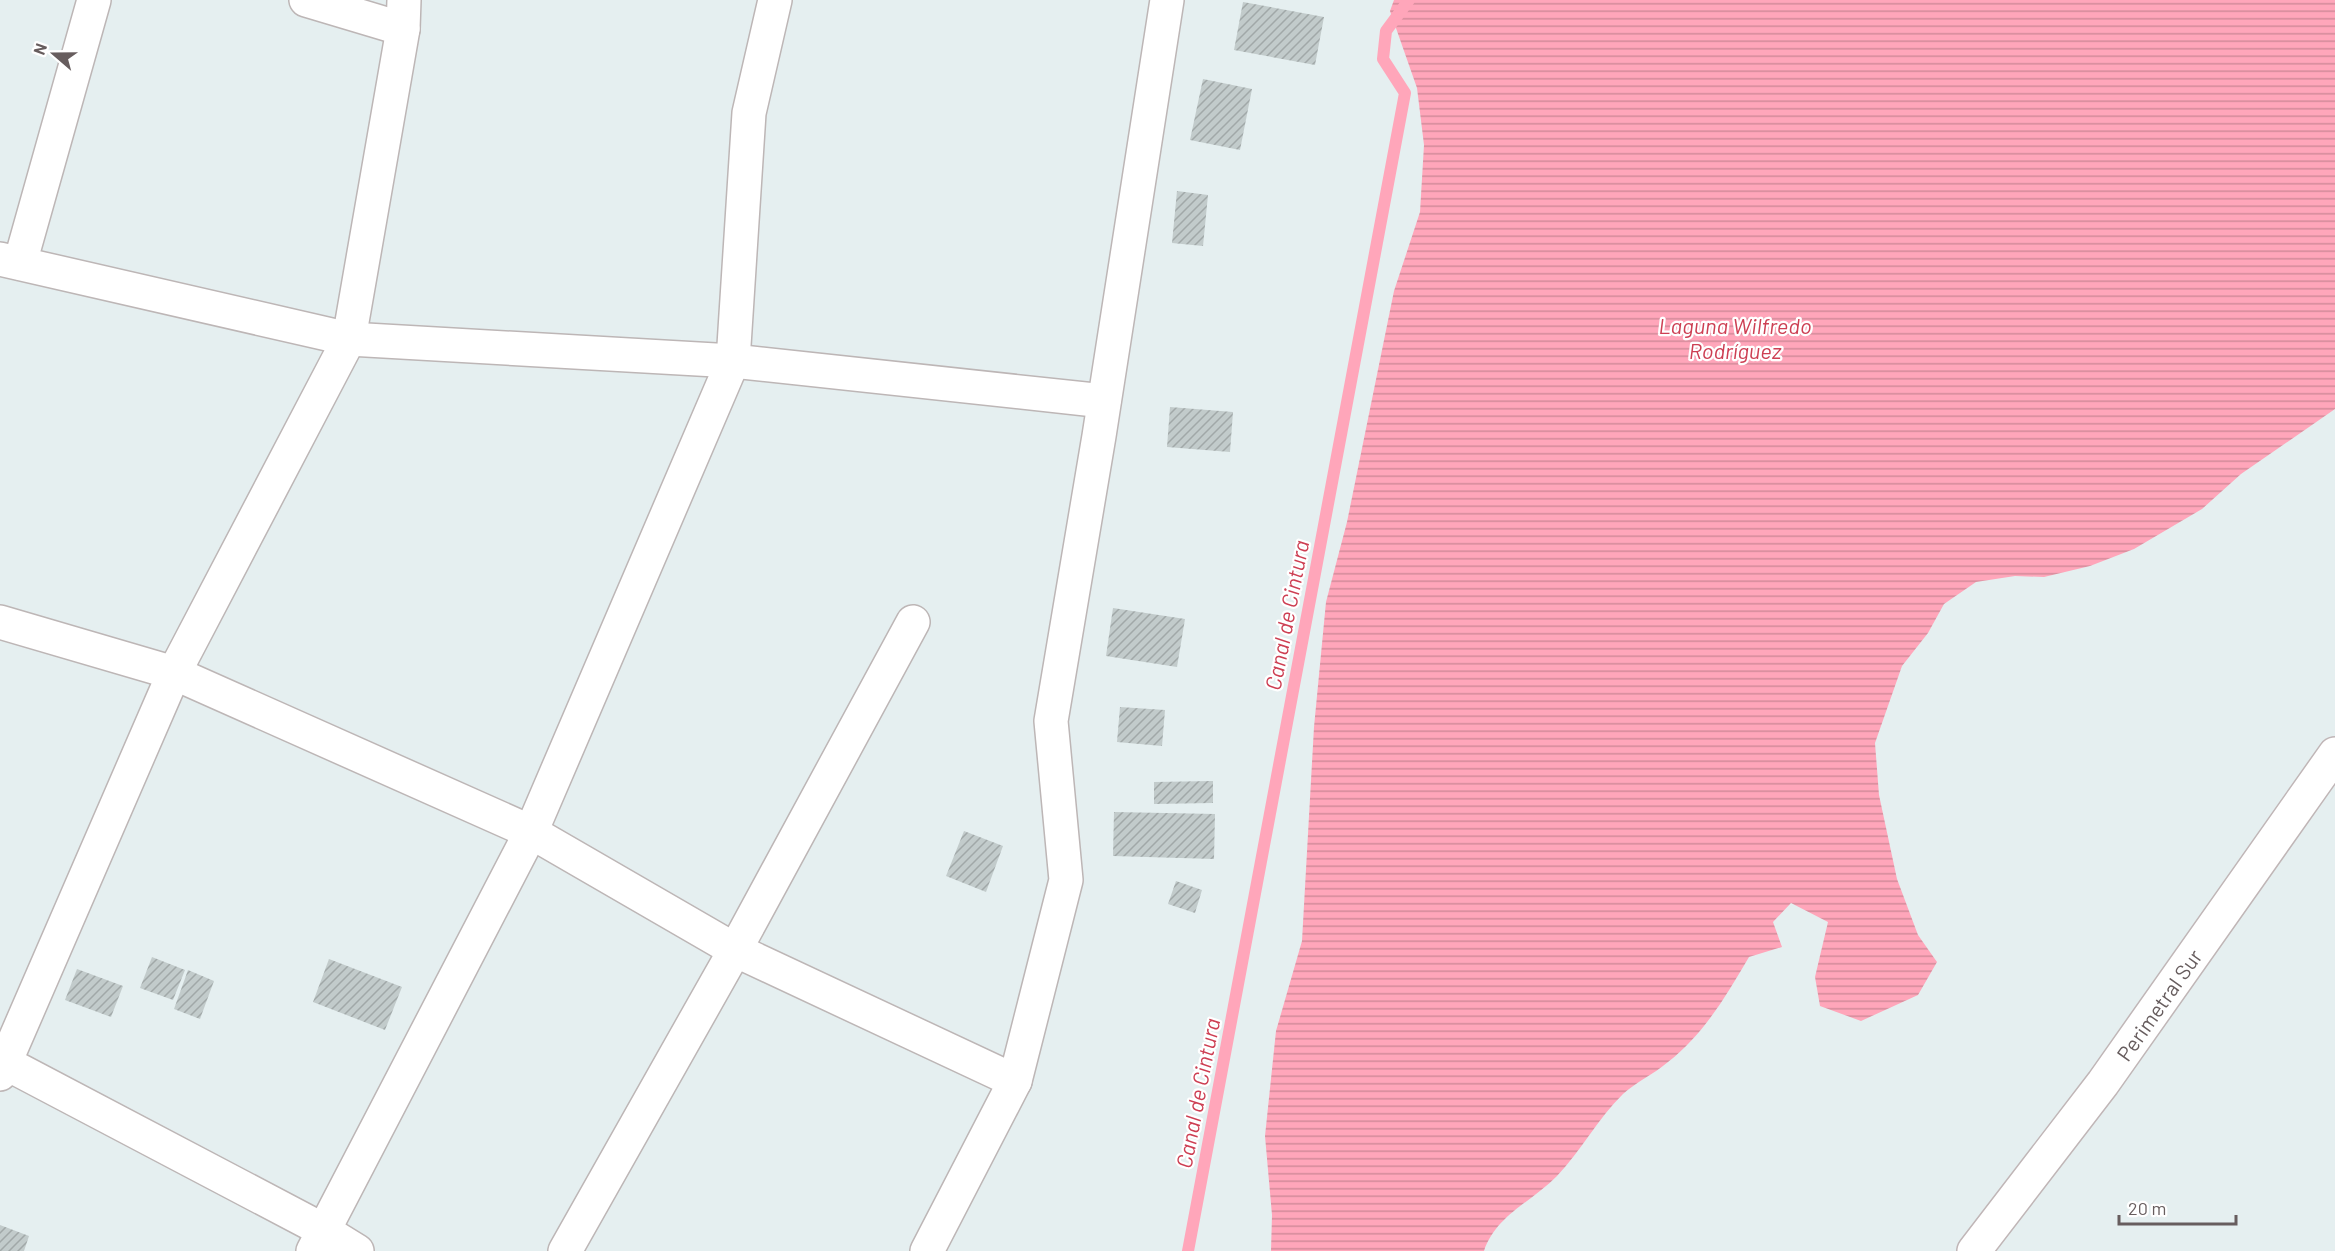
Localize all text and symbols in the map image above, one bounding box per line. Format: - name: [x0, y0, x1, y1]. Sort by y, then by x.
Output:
- north arrow: [24, 24, 84, 84]
- text: N: [29, 40, 50, 57]
- water label: Laguna Wilfredo Rodríguez: [1658, 312, 1812, 363]
- water label: Canal de Cintura: [1259, 538, 1313, 692]
- street label: Perimetral Sur: [2111, 943, 2207, 1065]
- water label: Canal de Cintura: [1170, 1016, 1224, 1170]
- scale bar: [2119, 1188, 2236, 1226]
- text: 20 m: [2128, 1197, 2166, 1219]

